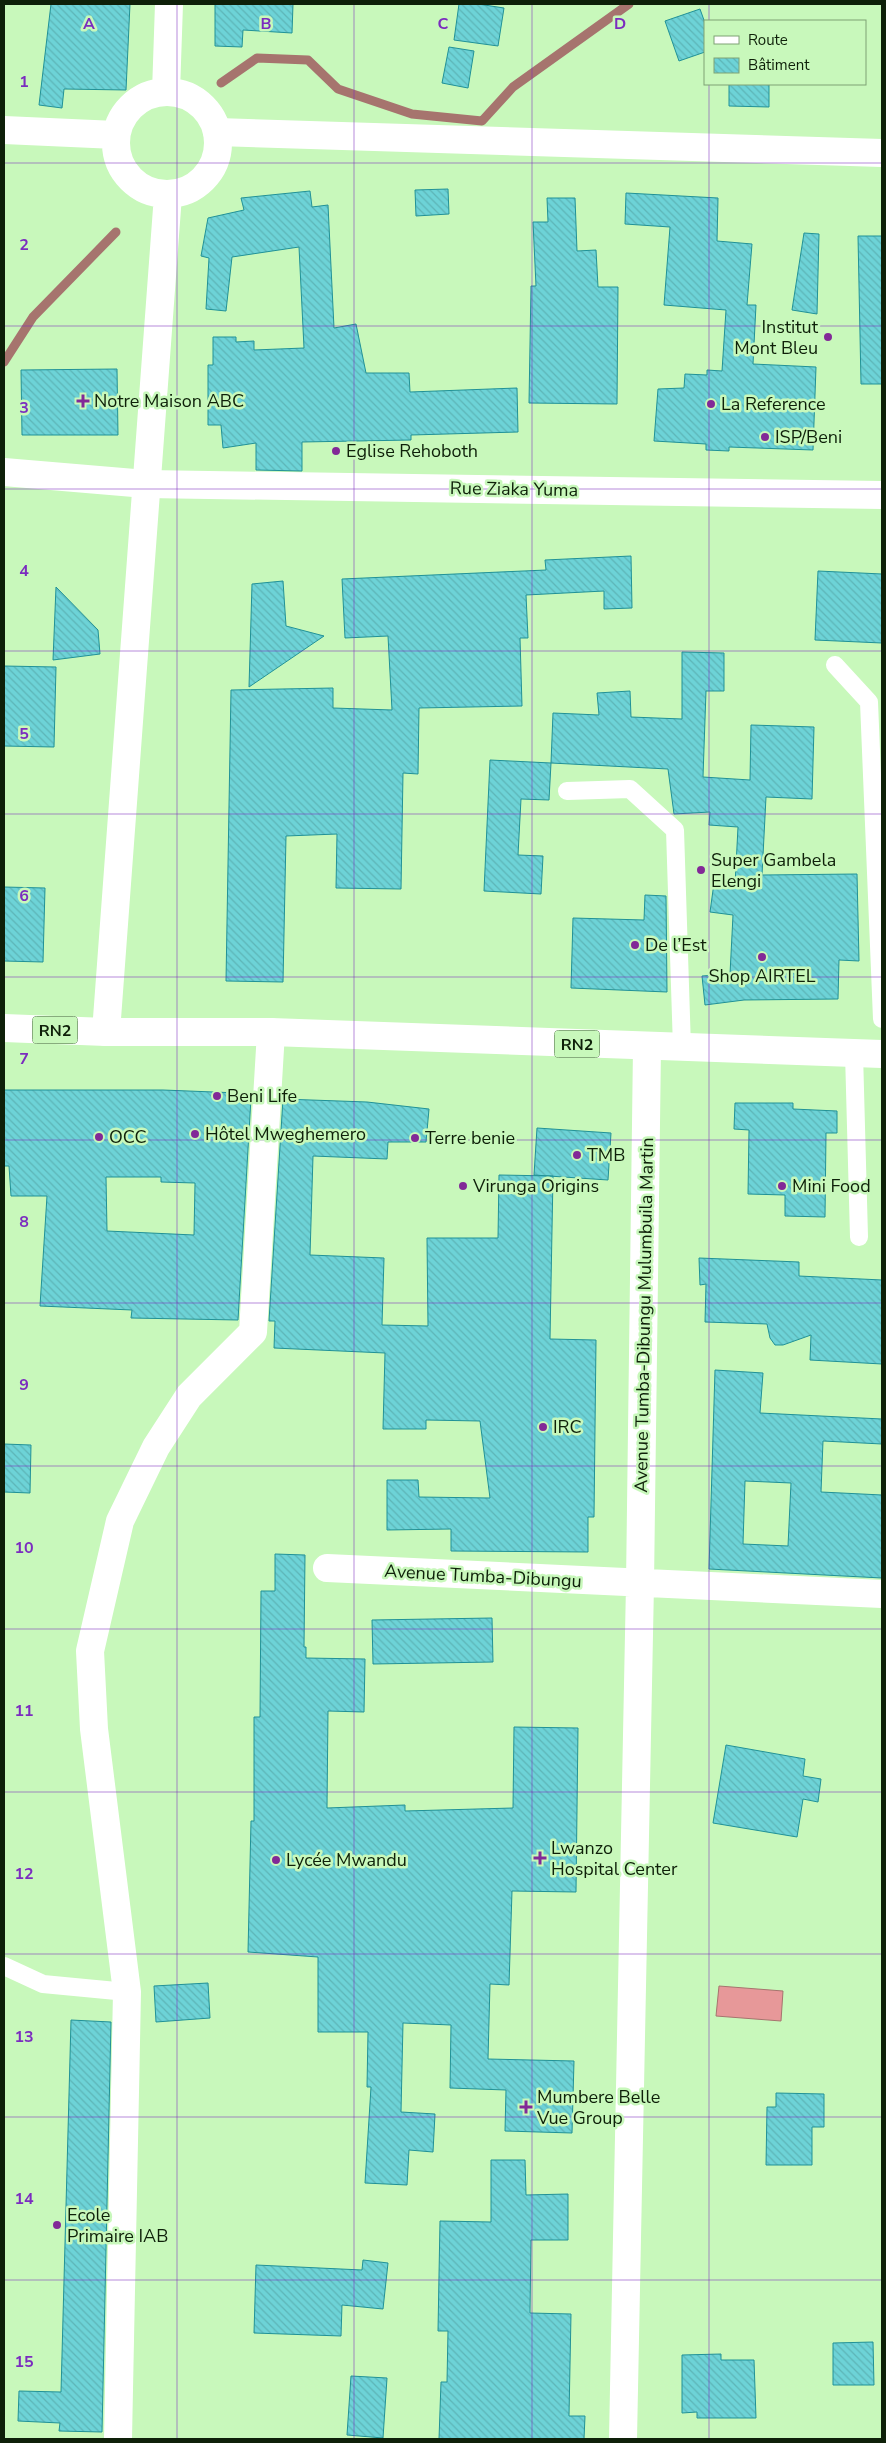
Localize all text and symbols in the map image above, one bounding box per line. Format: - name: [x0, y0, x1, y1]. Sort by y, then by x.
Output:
- text: A: [83, 13, 95, 35]
- text: B: [260, 13, 272, 35]
- text: C: [438, 13, 449, 35]
- text: D: [614, 13, 626, 35]
- legend: [704, 20, 866, 85]
- text: Route: [748, 30, 788, 50]
- text: Bâtiment: [748, 55, 810, 75]
- text: 1: [19, 71, 29, 93]
- text: 2: [19, 234, 29, 256]
- place label: Institut Mont Bleu: [734, 315, 819, 360]
- marker: Institut Mont Bleu: [822, 331, 834, 343]
- place label: Notre Maison ABC: [94, 389, 244, 413]
- place label: La Reference: [721, 392, 826, 416]
- marker: Notre Maison ABC: [76, 394, 90, 408]
- text: 3: [19, 397, 29, 419]
- marker: La Reference: [705, 398, 717, 410]
- place label: ISP/Beni: [775, 425, 842, 449]
- marker: ISP/Beni: [759, 431, 771, 443]
- place label: Eglise Rehoboth: [346, 439, 478, 463]
- marker: Eglise Rehoboth: [330, 445, 342, 457]
- street label: Rue Ziaka Yuma: [450, 476, 578, 502]
- text: 4: [19, 560, 29, 582]
- text: 5: [19, 723, 29, 745]
- place label: Super Gambela Elengi: [711, 848, 836, 893]
- marker: Super Gambela Elengi: [695, 864, 707, 876]
- text: 6: [19, 885, 29, 907]
- place label: De l’Est: [645, 933, 707, 957]
- marker: De l’Est: [629, 939, 641, 951]
- marker: Shop AIRTEL: [756, 951, 768, 963]
- place label: Shop AIRTEL: [709, 964, 816, 988]
- road number: RN2: [32, 1016, 78, 1044]
- road number: RN2: [554, 1030, 600, 1058]
- text: 7: [19, 1048, 29, 1070]
- place label: Beni Life: [227, 1084, 297, 1108]
- marker: Beni Life: [211, 1090, 223, 1102]
- place label: Hôtel Mweghemero: [205, 1122, 366, 1146]
- place label: OCC: [109, 1125, 147, 1149]
- place label: Terre benie: [425, 1126, 515, 1150]
- marker: Hôtel Mweghemero: [189, 1128, 201, 1140]
- marker: OCC: [93, 1131, 105, 1143]
- marker: Terre benie: [409, 1132, 421, 1144]
- street label: Avenue Tumba-Dibungu Mulumbuila Martin: [629, 1137, 659, 1493]
- place label: TMB: [587, 1143, 625, 1167]
- marker: TMB: [571, 1149, 583, 1161]
- place label: Virunga Origins: [472, 1174, 599, 1198]
- place label: Mini Food: [792, 1174, 871, 1198]
- marker: Virunga Origins: [457, 1180, 469, 1192]
- marker: Mini Food: [776, 1180, 788, 1192]
- text: 8: [19, 1211, 29, 1233]
- text: 9: [19, 1374, 29, 1396]
- place label: IRC: [553, 1415, 582, 1439]
- marker: IRC: [537, 1421, 549, 1433]
- text: 10: [14, 1537, 34, 1559]
- street label: Avenue Tumba-Dibungu: [384, 1559, 582, 1593]
- text: 11: [14, 1700, 34, 1722]
- place label: Lwanzo Hospital Center: [551, 1836, 678, 1881]
- place label: Lycée Mwandu: [286, 1848, 407, 1872]
- marker: Lwanzo Hospital Center: [533, 1851, 547, 1865]
- marker: Lycée Mwandu: [270, 1854, 282, 1866]
- text: 12: [14, 1863, 34, 1885]
- text: 13: [14, 2026, 34, 2048]
- place label: Mumbere Belle Vue Group: [536, 2085, 660, 2130]
- marker: Mumbere Belle Vue Group: [519, 2100, 533, 2114]
- text: 14: [14, 2188, 34, 2210]
- place label: Ecole Primaire IAB: [67, 2203, 168, 2248]
- marker: Ecole Primaire IAB: [51, 2219, 63, 2231]
- text: 15: [14, 2351, 34, 2373]

